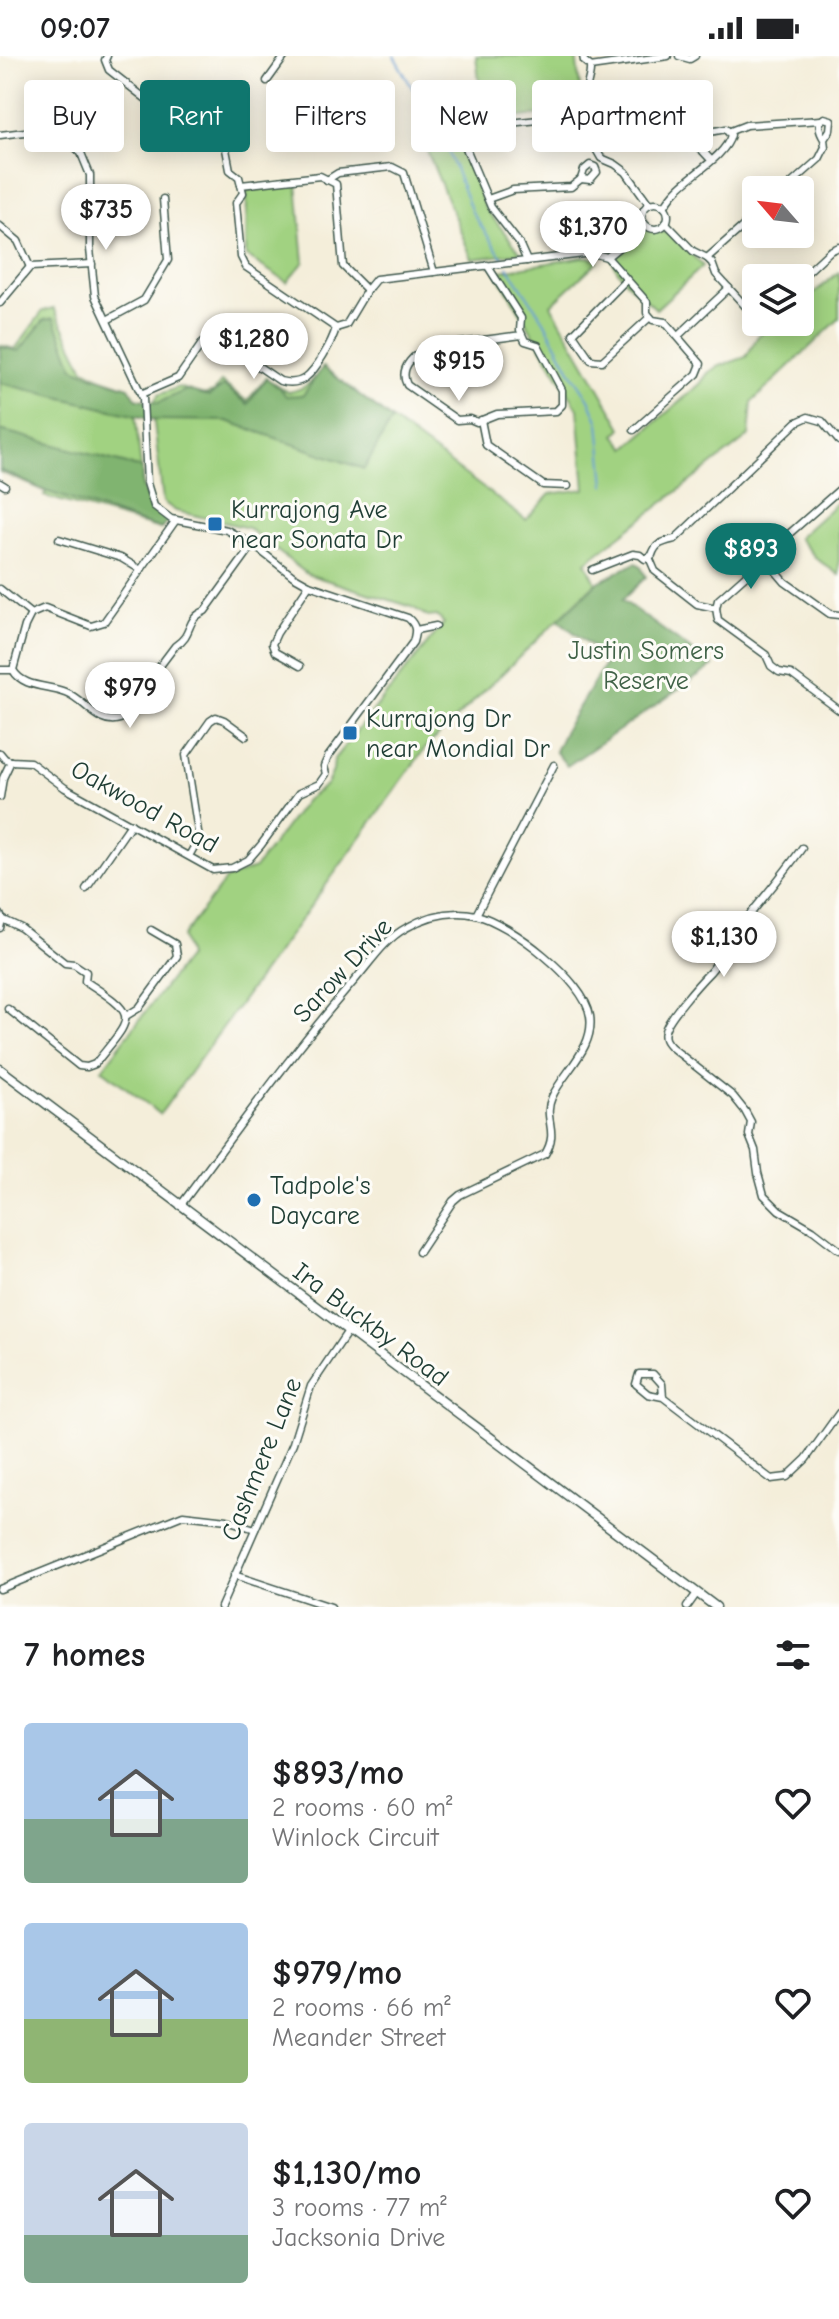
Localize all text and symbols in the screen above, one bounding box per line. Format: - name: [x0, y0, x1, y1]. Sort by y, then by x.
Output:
- text: 09:07: [40, 11, 110, 46]
- chip: Buy: [24, 80, 124, 152]
- chip: Rent: [140, 80, 250, 152]
- chip: Filters: [266, 80, 395, 152]
- chip: New: [411, 80, 516, 152]
- chip: Apartment: [532, 80, 713, 152]
- north arrow: [742, 176, 814, 248]
- map controls: [742, 176, 814, 336]
- pin: $735: [59, 184, 153, 252]
- text: $735: [79, 195, 133, 225]
- pin: $1,370: [528, 201, 658, 269]
- text: $1,370: [558, 212, 628, 242]
- button: layers: [742, 264, 814, 336]
- pin: $1,280: [189, 313, 319, 381]
- text: $1,280: [218, 324, 290, 354]
- pin: $915: [412, 335, 506, 403]
- text: $915: [432, 346, 486, 376]
- place label: Kurrajong Ave near Sonata Dr: [231, 495, 403, 555]
- marker: Kurrajong Ave near Sonata Dr: [206, 515, 224, 533]
- pin: $893: [704, 523, 798, 591]
- text: $893: [723, 534, 779, 564]
- park label: Justin Somers Reserve: [568, 636, 724, 696]
- pin: $979: [83, 662, 177, 730]
- text: $979: [103, 673, 157, 703]
- place label: Kurrajong Dr near Mondial Dr: [366, 704, 551, 764]
- marker: Kurrajong Dr near Mondial Dr: [341, 724, 359, 742]
- street label: Oakwood Road: [66, 754, 223, 860]
- pin: $1,130: [659, 911, 789, 979]
- street label: Sarow Drive: [287, 912, 399, 1029]
- text: $1,130: [690, 922, 758, 952]
- place label: Tadpole's Daycare: [270, 1171, 371, 1231]
- marker: Tadpole's Daycare: [245, 1191, 263, 1209]
- street label: Ira Buckby Road: [287, 1257, 454, 1393]
- street label: Cashmere Lane: [216, 1373, 308, 1545]
- icon: filters: [771, 1633, 815, 1677]
- text: 7 homes: [24, 1635, 145, 1675]
- text: $893/mo: [272, 1753, 404, 1793]
- icon: home: [88, 1755, 184, 1851]
- icon: heart: [771, 1781, 815, 1825]
- text: 2 rooms · 60 m²: [272, 1793, 453, 1823]
- text: Winlock Circuit: [272, 1823, 439, 1853]
- text: $979/mo: [272, 1953, 402, 1993]
- icon: home: [88, 1955, 184, 2051]
- icon: heart: [771, 1981, 815, 2025]
- text: 2 rooms · 66 m²: [272, 1993, 451, 2023]
- text: Meander Street: [272, 2023, 446, 2053]
- text: $1,130/mo: [272, 2153, 421, 2193]
- icon: home: [88, 2155, 184, 2251]
- icon: heart: [771, 2181, 815, 2225]
- text: 3 rooms · 77 m²: [272, 2193, 447, 2223]
- text: Jacksonia Drive: [272, 2223, 445, 2253]

